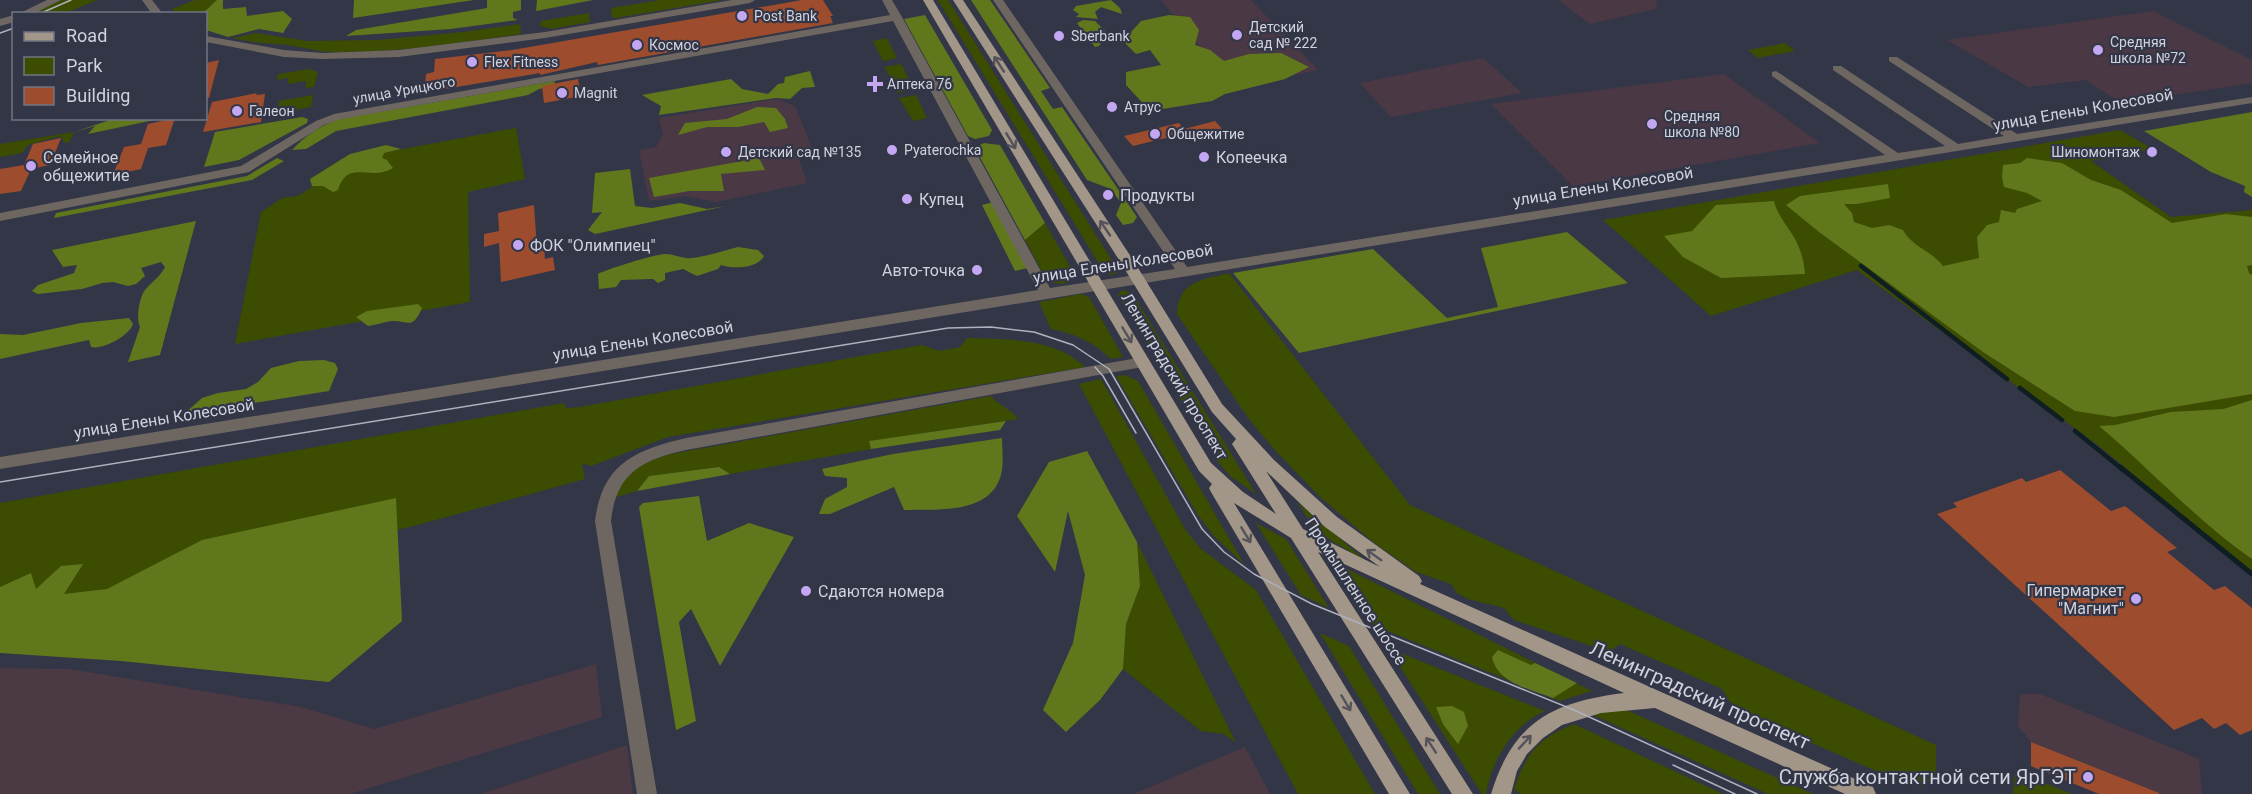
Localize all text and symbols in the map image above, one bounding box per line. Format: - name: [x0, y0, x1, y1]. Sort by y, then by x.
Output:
- place label: Post Bank: [754, 8, 818, 24]
- marker: Post Bank: [735, 9, 749, 23]
- legend: [12, 12, 207, 120]
- place label: Детский сад № 222: [1249, 19, 1317, 51]
- text: Road: [66, 25, 107, 46]
- place label: Sberbank: [1071, 28, 1131, 44]
- marker: Детский сад № 222: [1230, 28, 1244, 42]
- marker: Sberbank: [1052, 29, 1066, 43]
- place label: Средняя школа №72: [2110, 34, 2186, 66]
- place label: Космос: [649, 37, 699, 53]
- marker: Космос: [630, 38, 644, 52]
- marker: Средняя школа №72: [2091, 43, 2105, 57]
- place label: Flex Fitness: [484, 54, 558, 70]
- text: Park: [66, 55, 103, 76]
- marker: Flex Fitness: [465, 55, 479, 69]
- one-way arrow: [993, 56, 1006, 73]
- street label: улица Урицкого: [352, 73, 456, 107]
- place label: Аптека 76: [887, 76, 952, 92]
- marker: Аптека 76: [868, 77, 882, 91]
- street label: улица Елены Колесовой: [1992, 84, 2174, 135]
- text: Building: [66, 85, 130, 106]
- place label: Magnit: [574, 85, 618, 101]
- marker: Magnit: [555, 86, 569, 100]
- place label: Атрус: [1124, 99, 1161, 115]
- marker: Атрус: [1105, 100, 1119, 114]
- place label: Галеон: [249, 103, 295, 119]
- marker: Галеон: [230, 104, 244, 118]
- place label: Средняя школа №80: [1664, 108, 1740, 140]
- marker: Средняя школа №80: [1645, 117, 1659, 131]
- place label: Общежитие: [1167, 126, 1244, 142]
- marker: Общежитие: [1148, 127, 1162, 141]
- one-way arrow: [1006, 132, 1018, 149]
- place label: Pyaterochka: [904, 142, 981, 158]
- marker: Pyaterochka: [885, 143, 899, 157]
- place label: Детский сад №135: [738, 144, 862, 160]
- place label: Шиномонтаж: [2051, 144, 2140, 160]
- marker: Детский сад №135: [719, 145, 733, 159]
- marker: Шиномонтаж: [2145, 145, 2159, 159]
- place label: Семейное общежитие: [43, 148, 130, 185]
- place label: Копеечка: [1216, 148, 1287, 167]
- marker: Копеечка: [1197, 150, 1211, 164]
- marker: Семейное общежитие: [24, 159, 38, 173]
- street label: улица Елены Колесовой: [1512, 163, 1695, 210]
- place label: Продукты: [1120, 186, 1195, 205]
- marker: Продукты: [1101, 188, 1115, 202]
- place label: Купец: [919, 190, 964, 209]
- marker: Купец: [900, 192, 914, 206]
- one-way arrow: [1098, 220, 1111, 237]
- place label: ФОК "Олимпиец": [530, 236, 656, 255]
- marker: ФОК "Олимпиец": [511, 238, 525, 252]
- street label: улица Елены Колесовой: [1032, 240, 1215, 287]
- place label: Авто-точка: [882, 261, 965, 280]
- marker: Авто-точка: [970, 263, 984, 277]
- street label: Ленинградский проспект: [1117, 290, 1232, 463]
- street label: улица Елены Колесовой: [552, 317, 735, 364]
- one-way arrow: [1121, 326, 1133, 343]
- street label: улица Елены Колесовой: [73, 395, 256, 442]
- street label: Промышленное шоссе: [1301, 514, 1410, 668]
- one-way arrow: [1240, 526, 1252, 543]
- one-way arrow: [1367, 549, 1383, 561]
- place label: Гипермаркет "Магнит": [2027, 581, 2124, 618]
- place label: Сдаются номера: [818, 582, 944, 601]
- marker: Сдаются номера: [799, 584, 813, 598]
- marker: Гипермаркет "Магнит": [2129, 592, 2143, 606]
- street label: Ленинградский проспект: [1586, 636, 1814, 755]
- one-way arrow: [1340, 694, 1352, 711]
- one-way arrow: [1518, 735, 1533, 750]
- one-way arrow: [1425, 737, 1437, 754]
- place label: Служба контактной сети ЯрГЭТ: [1779, 765, 2076, 789]
- marker: Служба контактной сети ЯрГЭТ: [2081, 770, 2095, 784]

